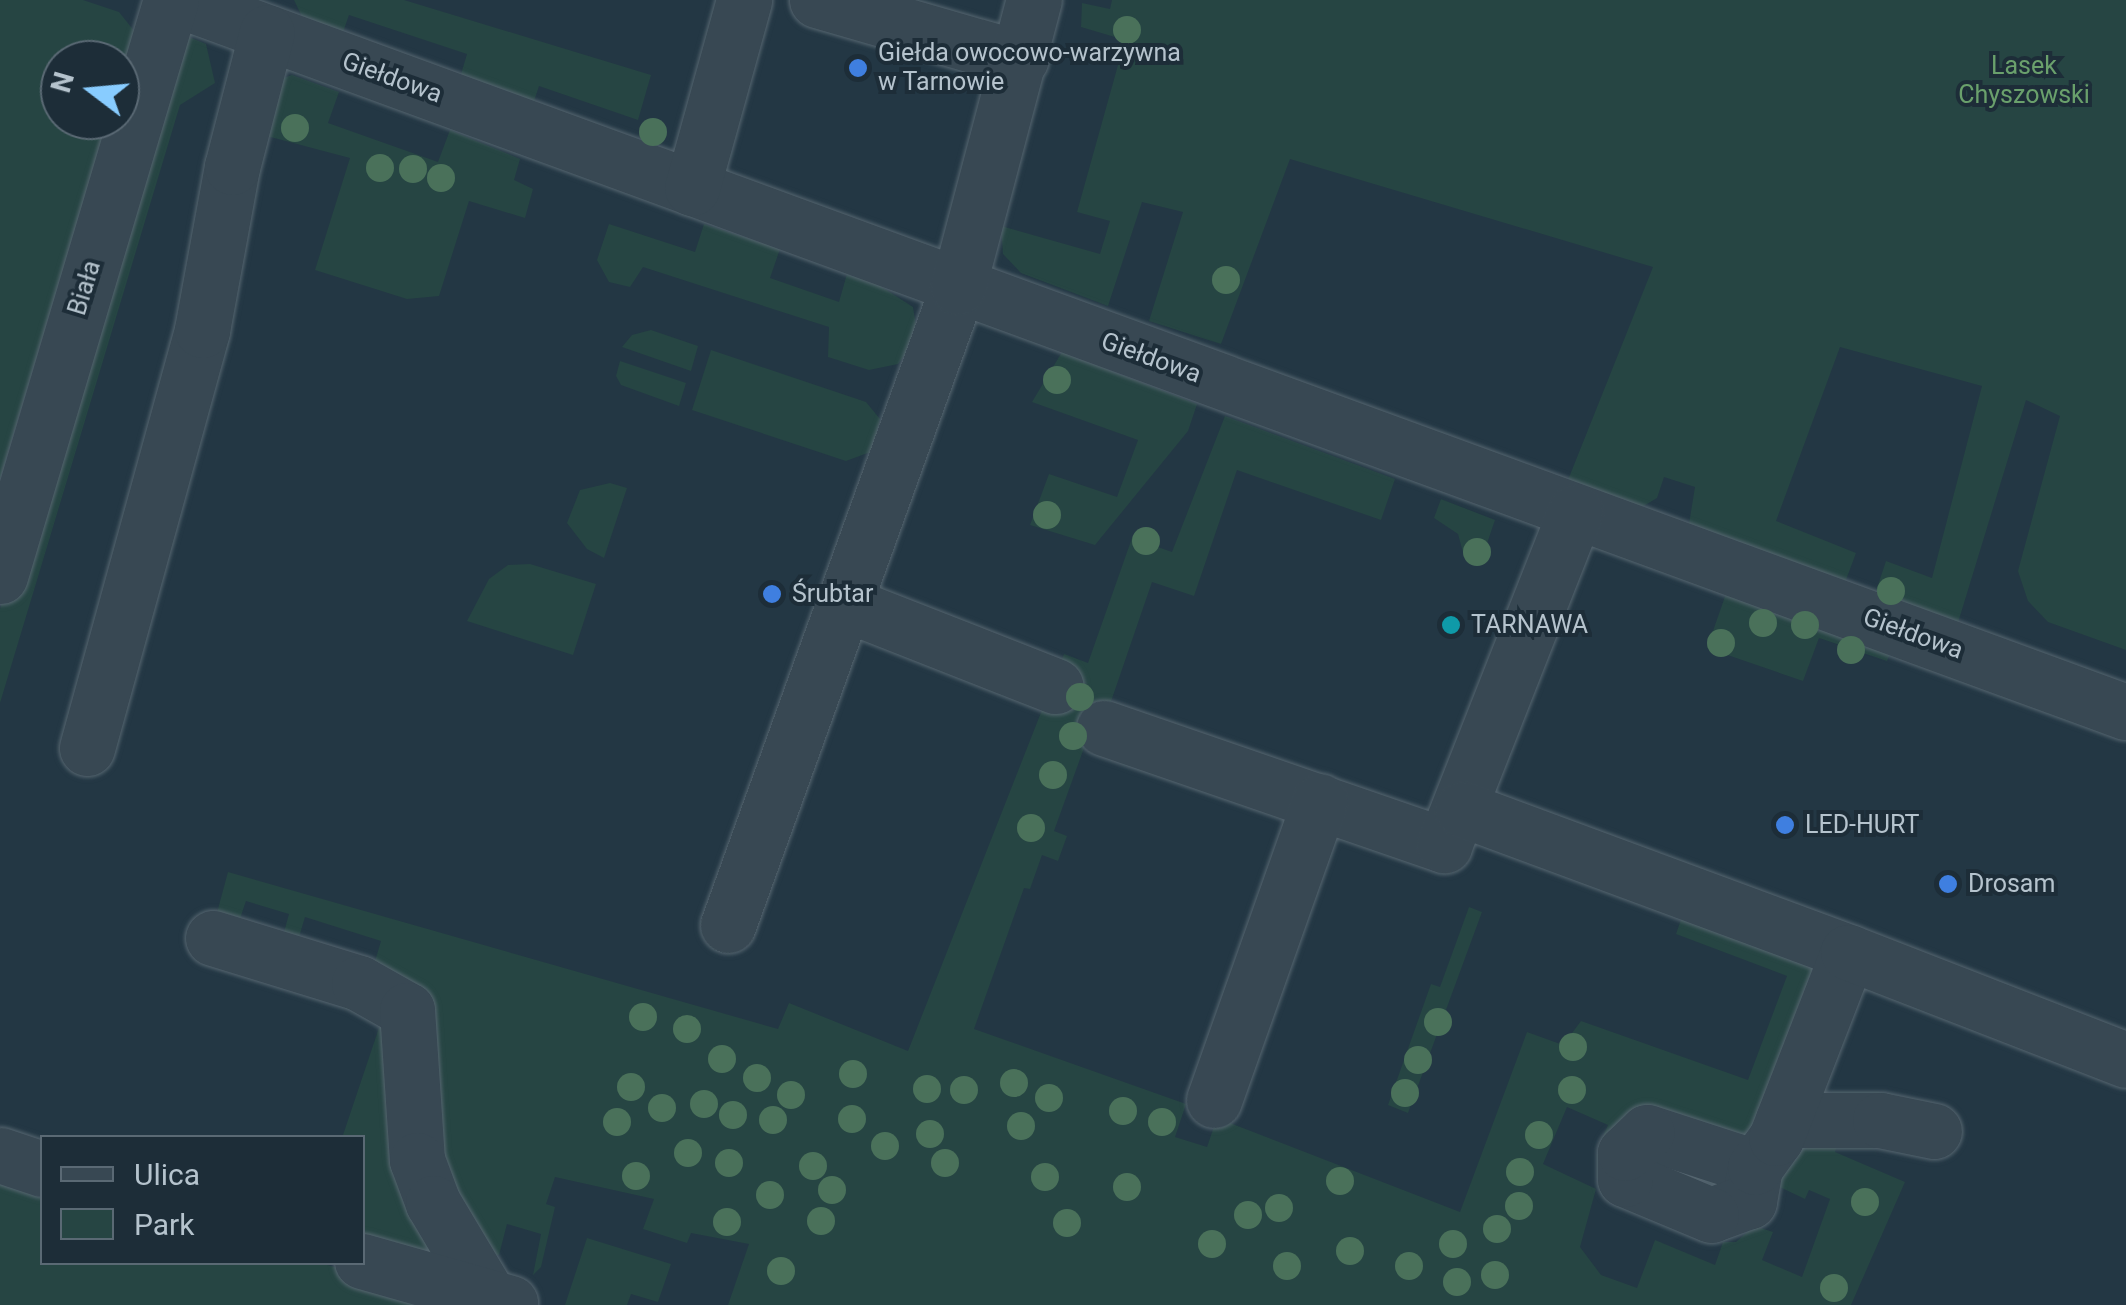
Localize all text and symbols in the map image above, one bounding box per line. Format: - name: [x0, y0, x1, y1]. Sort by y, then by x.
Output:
- place label: Giełda owocowo-warzywna w Tarnowie: [878, 39, 1181, 98]
- north arrow: [40, 40, 140, 140]
- street label: Giełdowa: [338, 46, 446, 110]
- park label: Lasek Chyszowski: [1958, 52, 2090, 111]
- marker: Giełda owocowo-warzywna w Tarnowie: [847, 57, 869, 79]
- text: N: [44, 68, 81, 96]
- street label: Biała: [63, 257, 107, 319]
- street label: Giełdowa: [1097, 326, 1205, 390]
- place label: Śrubtar: [792, 579, 873, 609]
- marker: Śrubtar: [761, 583, 783, 605]
- street label: Giełdowa: [1859, 602, 1967, 666]
- place label: TARNAWA: [1471, 610, 1588, 640]
- marker: TARNAWA: [1440, 614, 1462, 636]
- place label: LED-HURT: [1805, 810, 1919, 840]
- marker: LED-HURT: [1774, 814, 1796, 836]
- place label: Drosam: [1968, 869, 2055, 899]
- marker: Drosam: [1937, 873, 1959, 895]
- legend: [40, 1135, 365, 1265]
- text: Ulica: [134, 1157, 200, 1192]
- text: Park: [134, 1207, 194, 1242]

